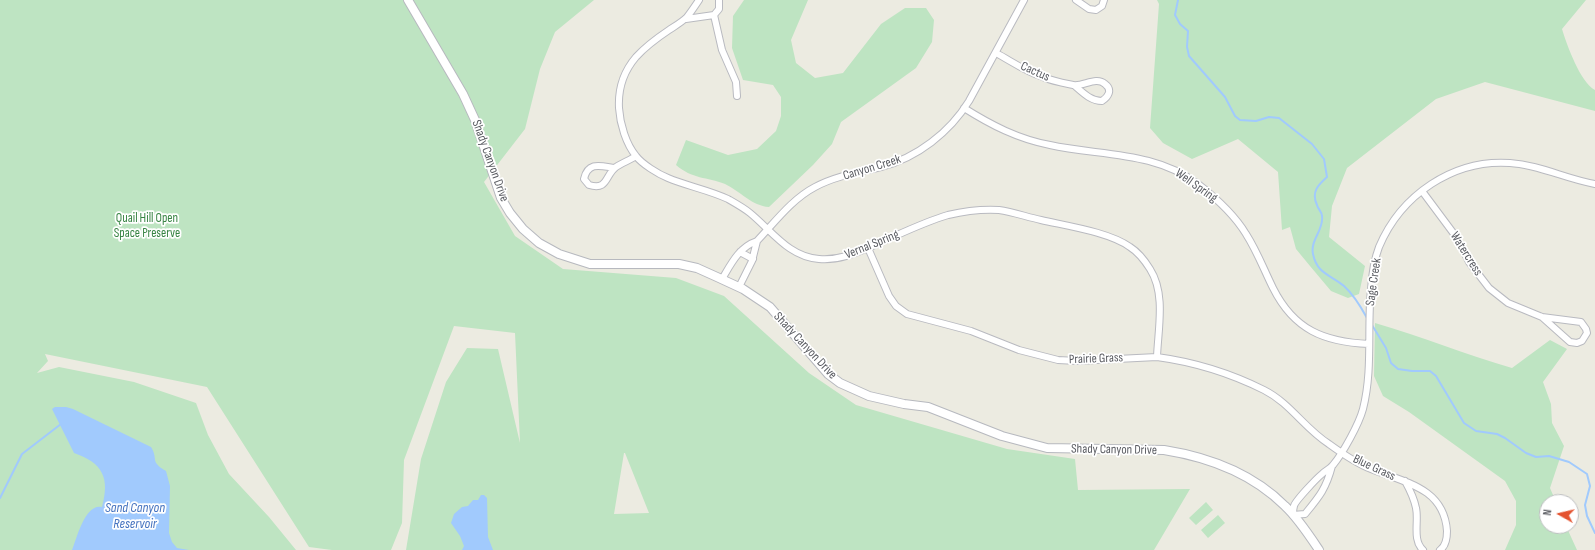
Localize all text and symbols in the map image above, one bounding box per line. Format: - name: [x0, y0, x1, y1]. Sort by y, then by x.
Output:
- street label: Cactus: [1018, 59, 1052, 85]
- street label: Shady Canyon Drive: [468, 118, 512, 204]
- street label: Canyon Creek: [841, 152, 903, 184]
- street label: Well Spring: [1172, 166, 1220, 206]
- park label: Quail Hill Open Space Preserve: [114, 211, 180, 242]
- street label: Vernal Spring: [843, 227, 901, 263]
- street label: Watercress: [1446, 229, 1486, 279]
- street label: Sage Creek: [1363, 257, 1385, 307]
- street label: Shady Canyon Drive: [770, 309, 840, 383]
- street label: Prairie Grass: [1069, 350, 1123, 368]
- street label: Shady Canyon Drive: [1071, 441, 1157, 459]
- street label: Blue Grass: [1350, 451, 1398, 485]
- north arrow: [1539, 494, 1579, 534]
- water label: Sand Canyon Reservoir: [105, 500, 165, 532]
- text: N: [1541, 509, 1554, 516]

